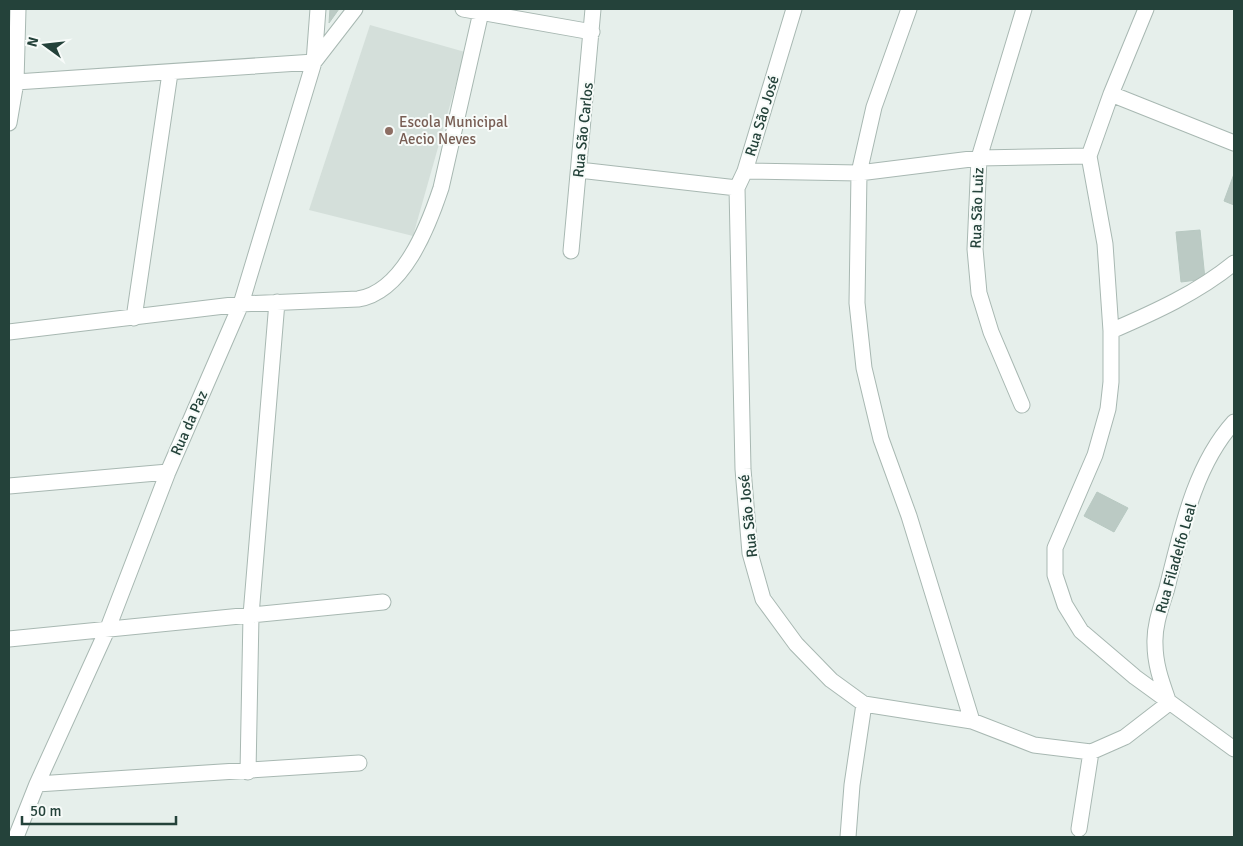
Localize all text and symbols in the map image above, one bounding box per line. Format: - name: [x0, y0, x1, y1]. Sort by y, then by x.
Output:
- north arrow: [20, 20, 70, 70]
- text: N: [23, 35, 42, 49]
- street label: Rua São José: [741, 74, 783, 158]
- street label: Rua São Carlos: [569, 81, 597, 178]
- place label: Escola Municipal Aecio Neves: [399, 113, 508, 148]
- marker: Escola Municipal Aecio Neves: [383, 125, 395, 137]
- street label: Rua São Luiz: [967, 167, 987, 249]
- street label: Rua da Paz: [167, 387, 211, 458]
- street label: Rua São José: [735, 474, 761, 558]
- street label: Rua Filadelfo Leal: [1152, 501, 1200, 615]
- scale bar: [22, 794, 176, 826]
- text: 50 m: [30, 802, 61, 820]

